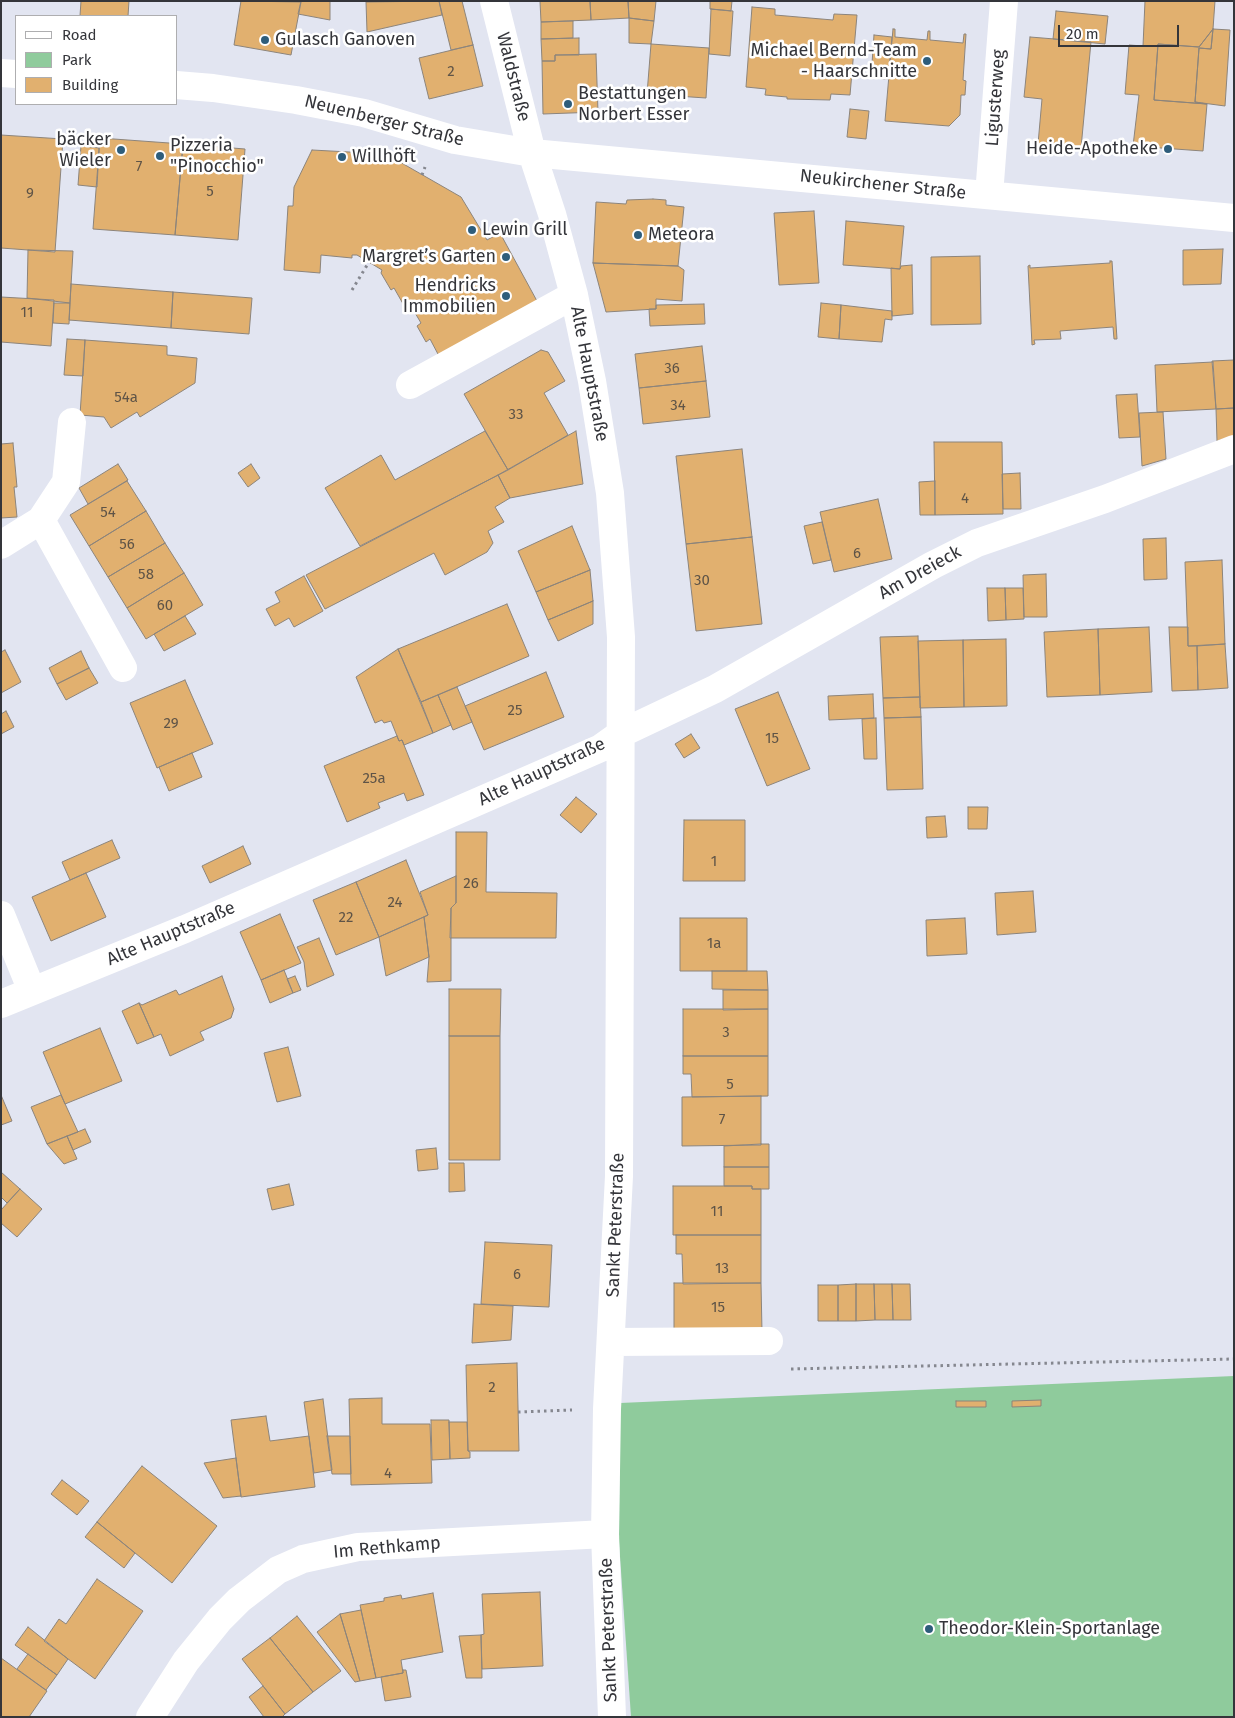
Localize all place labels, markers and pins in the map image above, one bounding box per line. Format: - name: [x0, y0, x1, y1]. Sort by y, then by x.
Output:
- place label: Gulasch Ganoven: [275, 29, 415, 51]
- marker: Gulasch Ganoven: [259, 34, 271, 46]
- place label: Michael Bernd-Team - Haarschnitte: [751, 40, 917, 82]
- marker: Michael Bernd-Team - Haarschnitte: [921, 55, 933, 67]
- place label: Bestattungen Norbert Esser: [578, 83, 689, 126]
- marker: Bestattungen Norbert Esser: [562, 98, 574, 110]
- place label: bäcker Wieler: [56, 129, 111, 172]
- place label: Pizzeria "Pinocchio": [170, 135, 264, 178]
- place label: Heide-Apotheke: [1026, 138, 1158, 160]
- marker: Heide-Apotheke: [1162, 143, 1174, 155]
- marker: bäcker Wieler: [115, 144, 127, 156]
- place label: Willhöft: [352, 146, 416, 168]
- marker: Pizzeria "Pinocchio": [154, 150, 166, 162]
- marker: Willhöft: [336, 151, 348, 163]
- place label: Lewin Grill: [482, 219, 568, 241]
- marker: Lewin Grill: [466, 224, 478, 236]
- place label: Meteora: [648, 224, 714, 246]
- marker: Meteora: [632, 229, 644, 241]
- place label: Margret’s Garten: [362, 246, 496, 268]
- marker: Margret’s Garten: [500, 251, 512, 263]
- place label: Hendricks Immobilien: [403, 275, 496, 318]
- marker: Hendricks Immobilien: [500, 290, 512, 302]
- place label: Theodor-Klein-Sportanlage: [939, 1618, 1160, 1640]
- marker: Theodor-Klein-Sportanlage: [923, 1623, 935, 1635]

